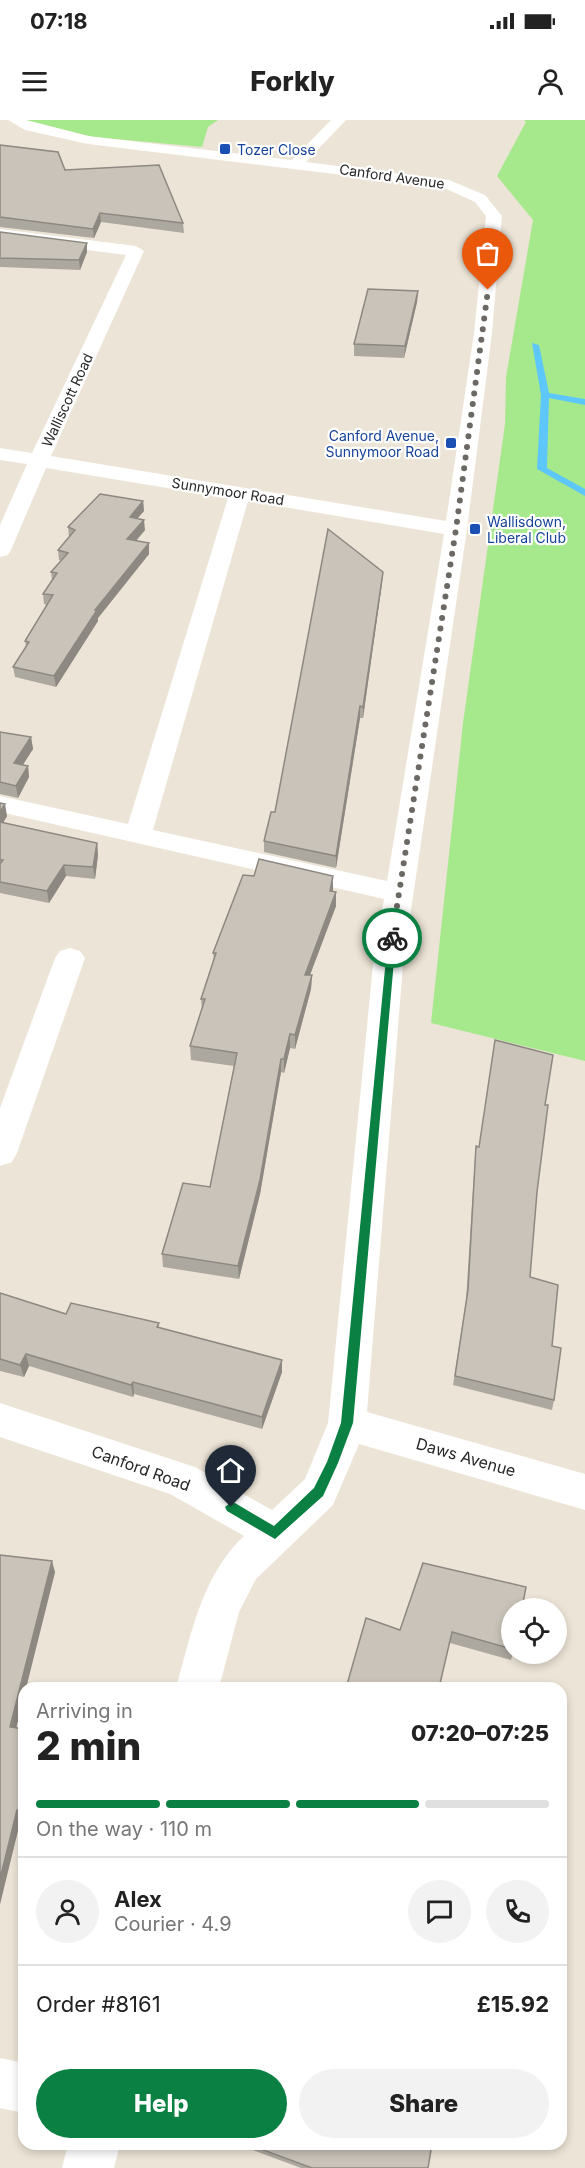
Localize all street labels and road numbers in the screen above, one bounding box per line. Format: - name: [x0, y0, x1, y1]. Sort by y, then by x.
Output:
- street label: Canford Avenue: [338, 160, 446, 192]
- street label: Walliscott Road: [38, 350, 96, 450]
- street label: Sunnymoor Road: [171, 474, 285, 508]
- street label: Daws Avenue: [414, 1433, 518, 1481]
- street label: Canford Road: [89, 1441, 193, 1495]

